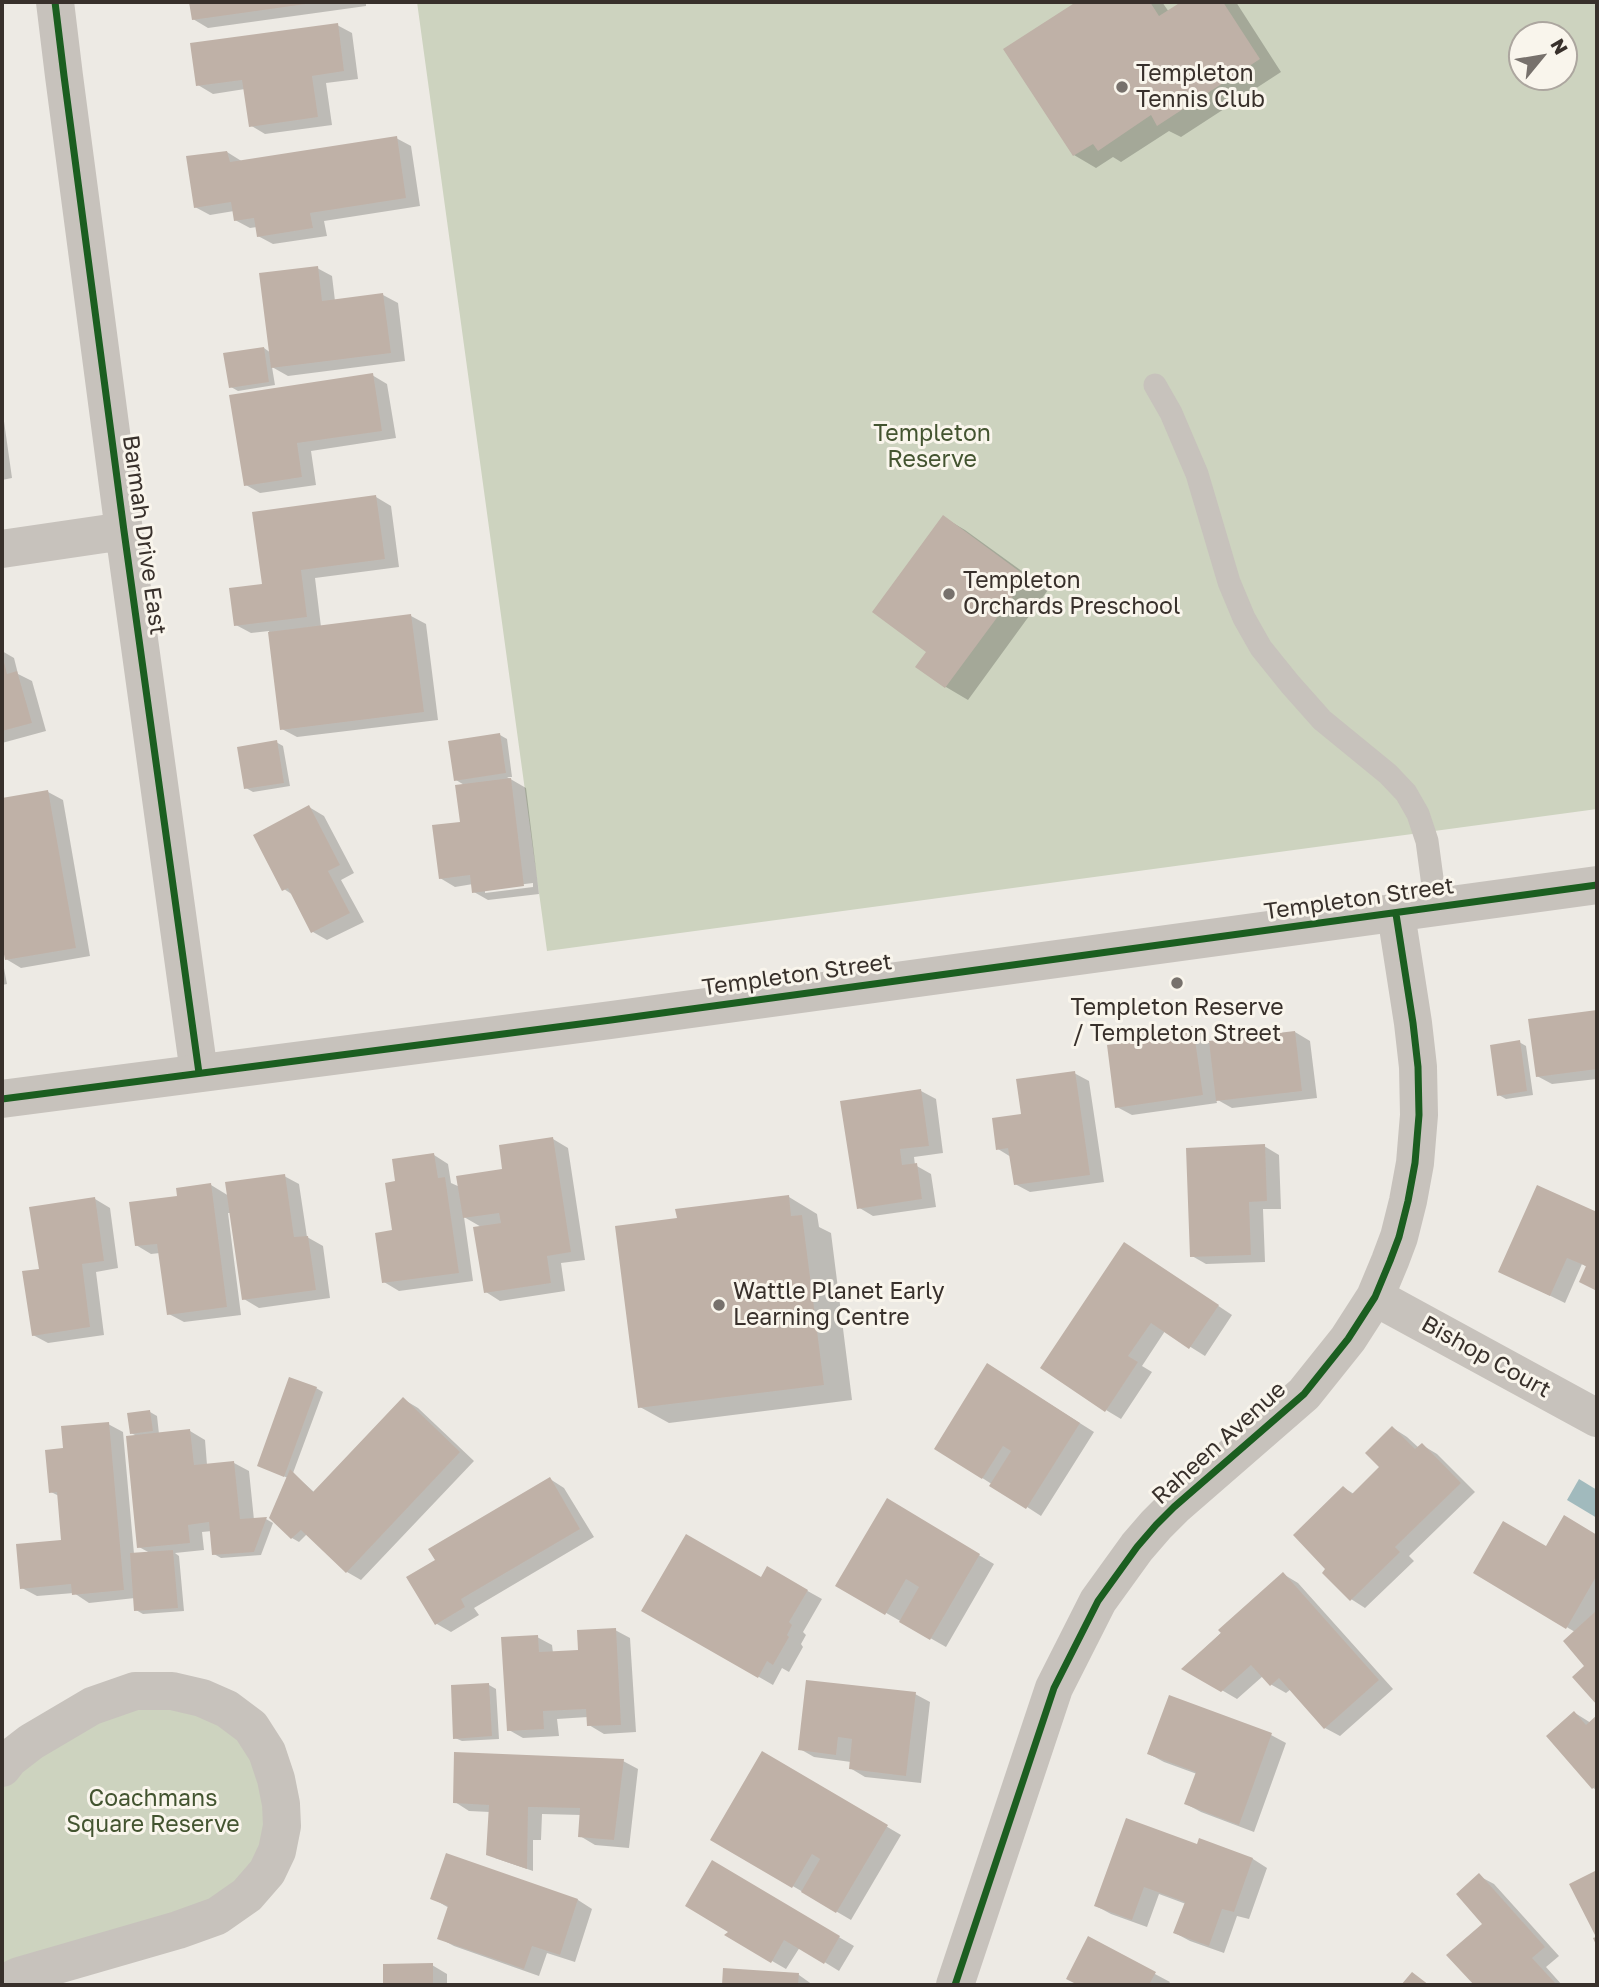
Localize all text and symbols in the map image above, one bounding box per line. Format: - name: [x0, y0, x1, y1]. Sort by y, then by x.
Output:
- north arrow: [1508, 21, 1578, 91]
- text: N: [1546, 34, 1573, 58]
- place label: Templeton Tennis Club: [1136, 60, 1265, 114]
- marker: Templeton Tennis Club: [1114, 79, 1130, 95]
- park label: Templeton Reserve: [873, 420, 991, 474]
- street label: Barmah Drive East: [116, 433, 172, 637]
- place label: Templeton Orchards Preschool: [963, 567, 1180, 621]
- marker: Templeton Orchards Preschool: [941, 586, 957, 602]
- street label: Templeton Street: [1262, 872, 1456, 926]
- street label: Templeton Street: [700, 948, 894, 1002]
- marker: Templeton Reserve / Templeton Street: [1169, 975, 1185, 991]
- place label: Templeton Reserve / Templeton Street: [1070, 994, 1284, 1048]
- place label: Wattle Planet Early Learning Centre: [733, 1278, 945, 1332]
- marker: Wattle Planet Early Learning Centre: [711, 1297, 727, 1313]
- street label: Bishop Court: [1417, 1310, 1555, 1404]
- street label: Raheen Avenue: [1146, 1376, 1292, 1510]
- park label: Coachmans Square Reserve: [66, 1785, 240, 1839]

